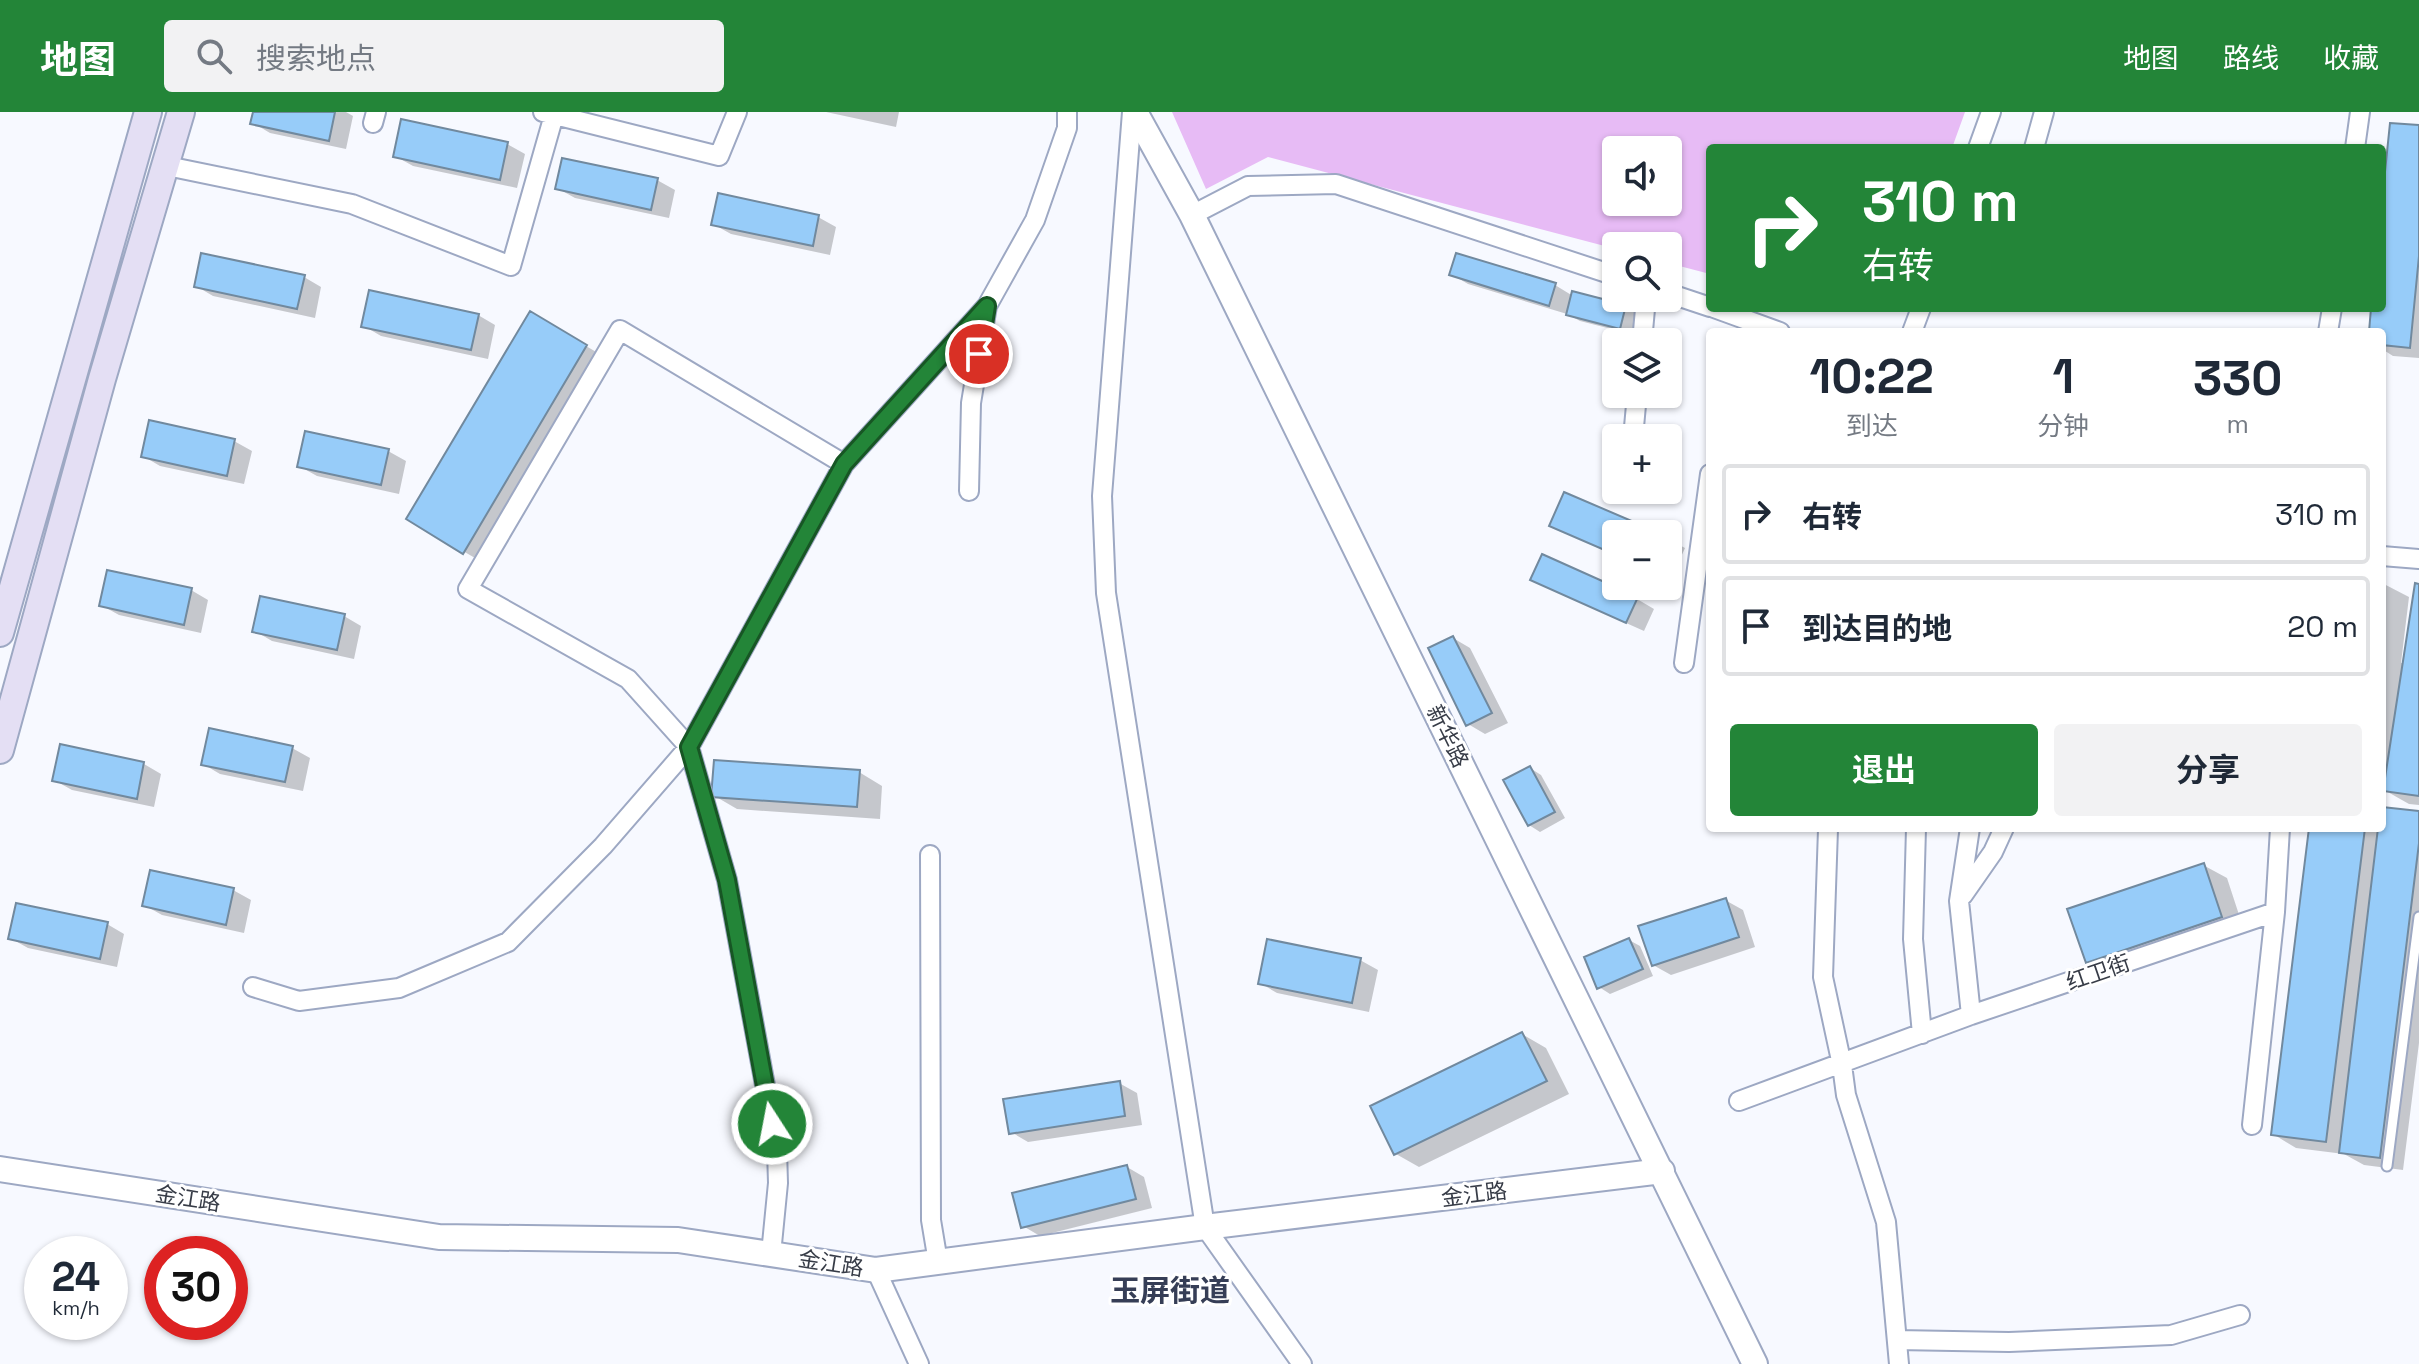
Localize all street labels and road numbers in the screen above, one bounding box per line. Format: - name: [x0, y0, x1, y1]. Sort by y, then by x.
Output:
- street label: 新华路: [1421, 700, 1475, 772]
- street label: 红卫街: [2062, 948, 2134, 996]
- street label: 金江路: [1440, 1176, 1508, 1212]
- street label: 金江路: [153, 1179, 223, 1217]
- street label: 金江路: [796, 1244, 866, 1282]

